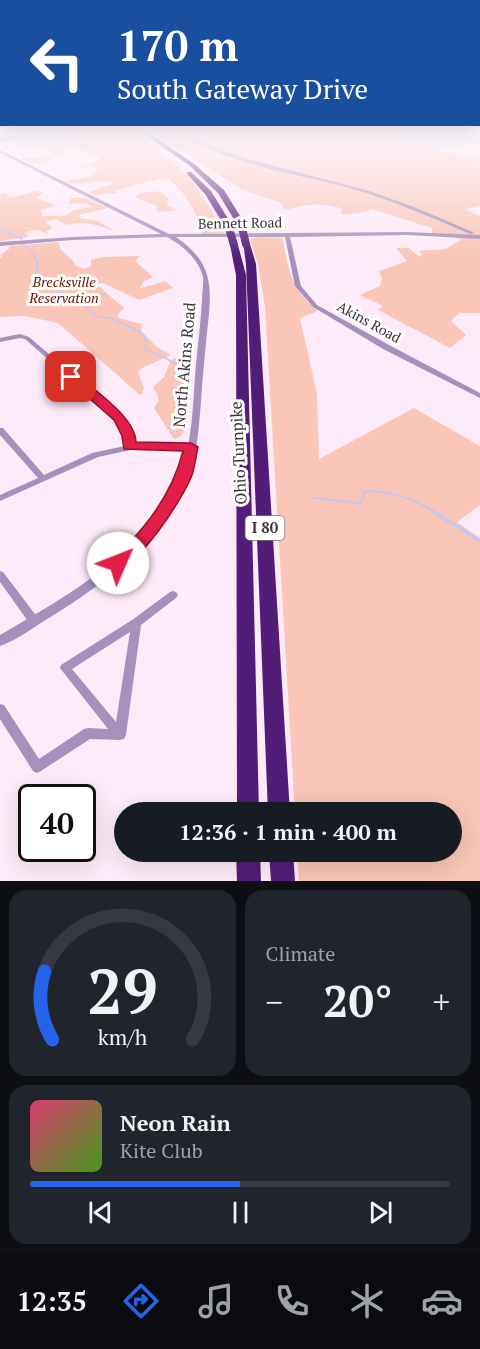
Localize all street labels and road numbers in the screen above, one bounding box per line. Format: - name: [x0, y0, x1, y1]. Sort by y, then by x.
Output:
- street label: Bennett Road: [198, 212, 283, 233]
- street label: Akins Road: [334, 296, 405, 347]
- street label: North Akins Road: [168, 301, 200, 429]
- street label: Ohio Turnpike: [224, 401, 252, 505]
- road number: I 80: [246, 516, 284, 540]

